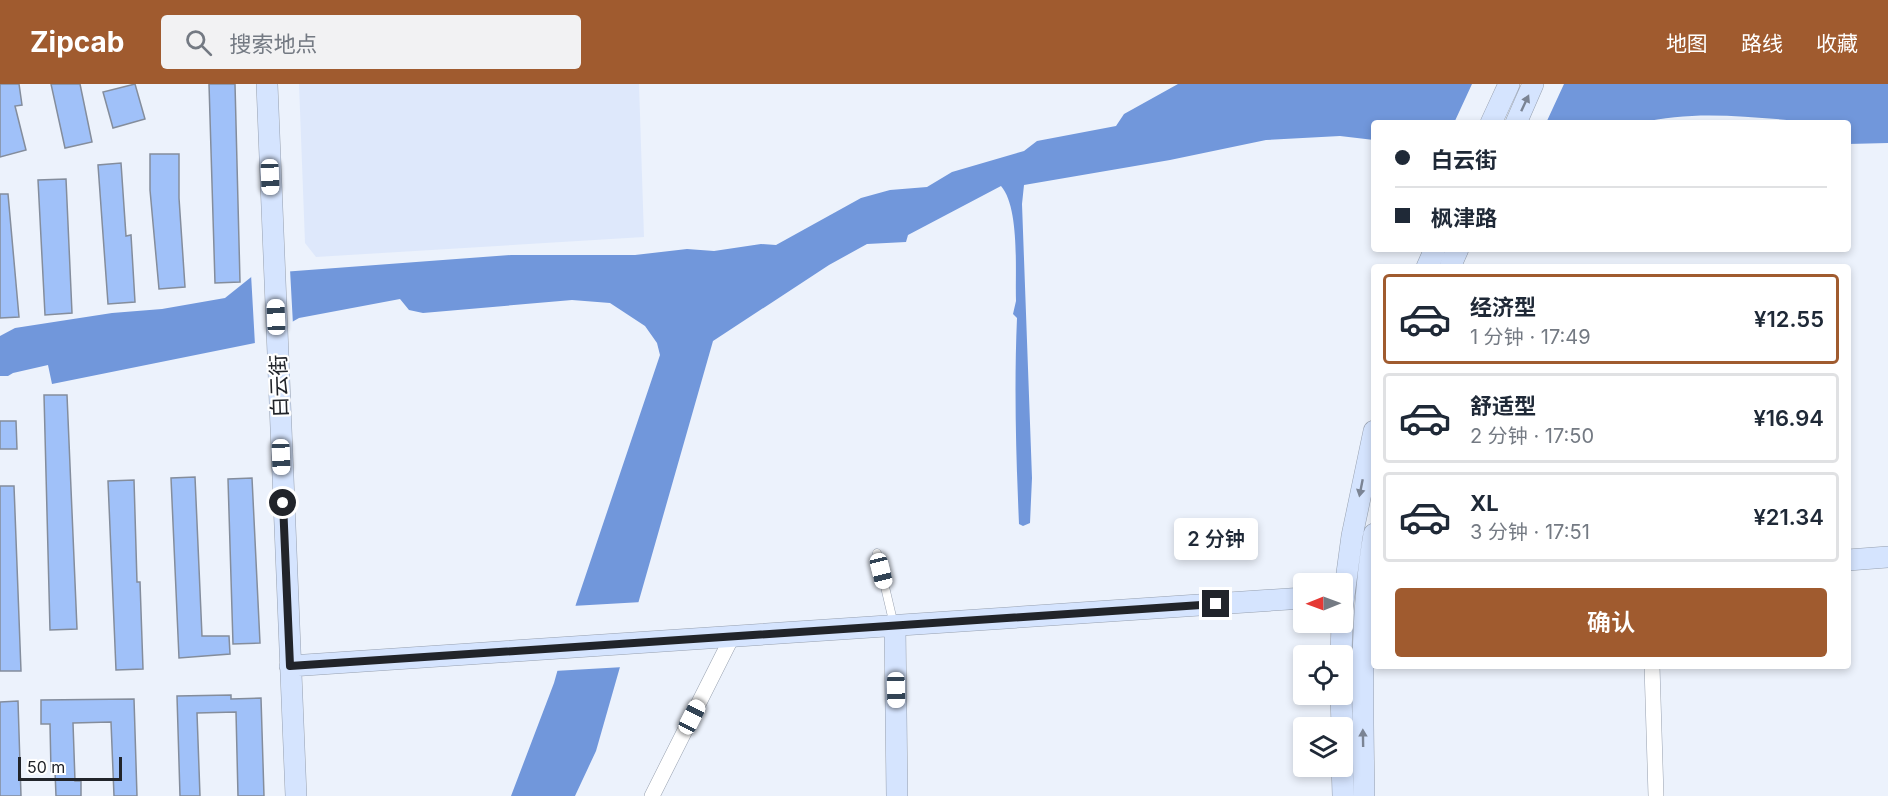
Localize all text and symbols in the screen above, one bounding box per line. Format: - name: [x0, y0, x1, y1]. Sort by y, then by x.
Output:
- search box: [161, 15, 581, 69]
- text: Zipcab: [30, 25, 125, 59]
- icon: search: [182, 26, 215, 59]
- text: 搜索地点: [230, 31, 318, 57]
- text: 地图: [1666, 31, 1708, 56]
- text: 路线: [1741, 31, 1783, 56]
- text: 收藏: [1816, 31, 1858, 56]
- one-way arrow: [1520, 95, 1529, 112]
- text: 白云街: [1431, 147, 1497, 173]
- car: [260, 159, 280, 195]
- text: 枫津路: [1431, 205, 1497, 231]
- icon: car: [1398, 292, 1452, 346]
- text: 经济型: [1470, 294, 1536, 320]
- car: [266, 299, 286, 335]
- text: ¥12.55: [1754, 306, 1824, 332]
- text: 1 分钟 · 17:49: [1470, 325, 1591, 349]
- street label: 白云街: [265, 354, 293, 418]
- icon: car: [1398, 391, 1452, 445]
- text: 舒适型: [1470, 393, 1536, 419]
- text: ¥16.94: [1753, 405, 1824, 431]
- text: 2 分钟 · 17:50: [1470, 424, 1594, 448]
- car: [271, 439, 291, 475]
- one-way arrow: [1356, 479, 1365, 498]
- route start: [269, 489, 296, 516]
- icon: car: [1398, 490, 1452, 544]
- text: XL: [1470, 490, 1499, 516]
- text: ¥21.34: [1753, 504, 1824, 530]
- callout: 2 分钟: [1174, 517, 1258, 559]
- text: 3 分钟 · 17:51: [1470, 520, 1590, 544]
- text: 2 分钟: [1187, 527, 1245, 551]
- car: [868, 551, 894, 591]
- north arrow: [1293, 573, 1353, 633]
- map controls: [1293, 573, 1353, 777]
- button: 确认: [1395, 588, 1827, 657]
- route end: [1202, 590, 1229, 617]
- button: locate: [1293, 645, 1353, 705]
- car: [887, 672, 905, 708]
- car: [676, 697, 708, 737]
- button: layers: [1293, 717, 1353, 777]
- one-way arrow: [1359, 728, 1368, 747]
- scale bar: [18, 754, 122, 782]
- text: 50 m: [27, 757, 65, 777]

